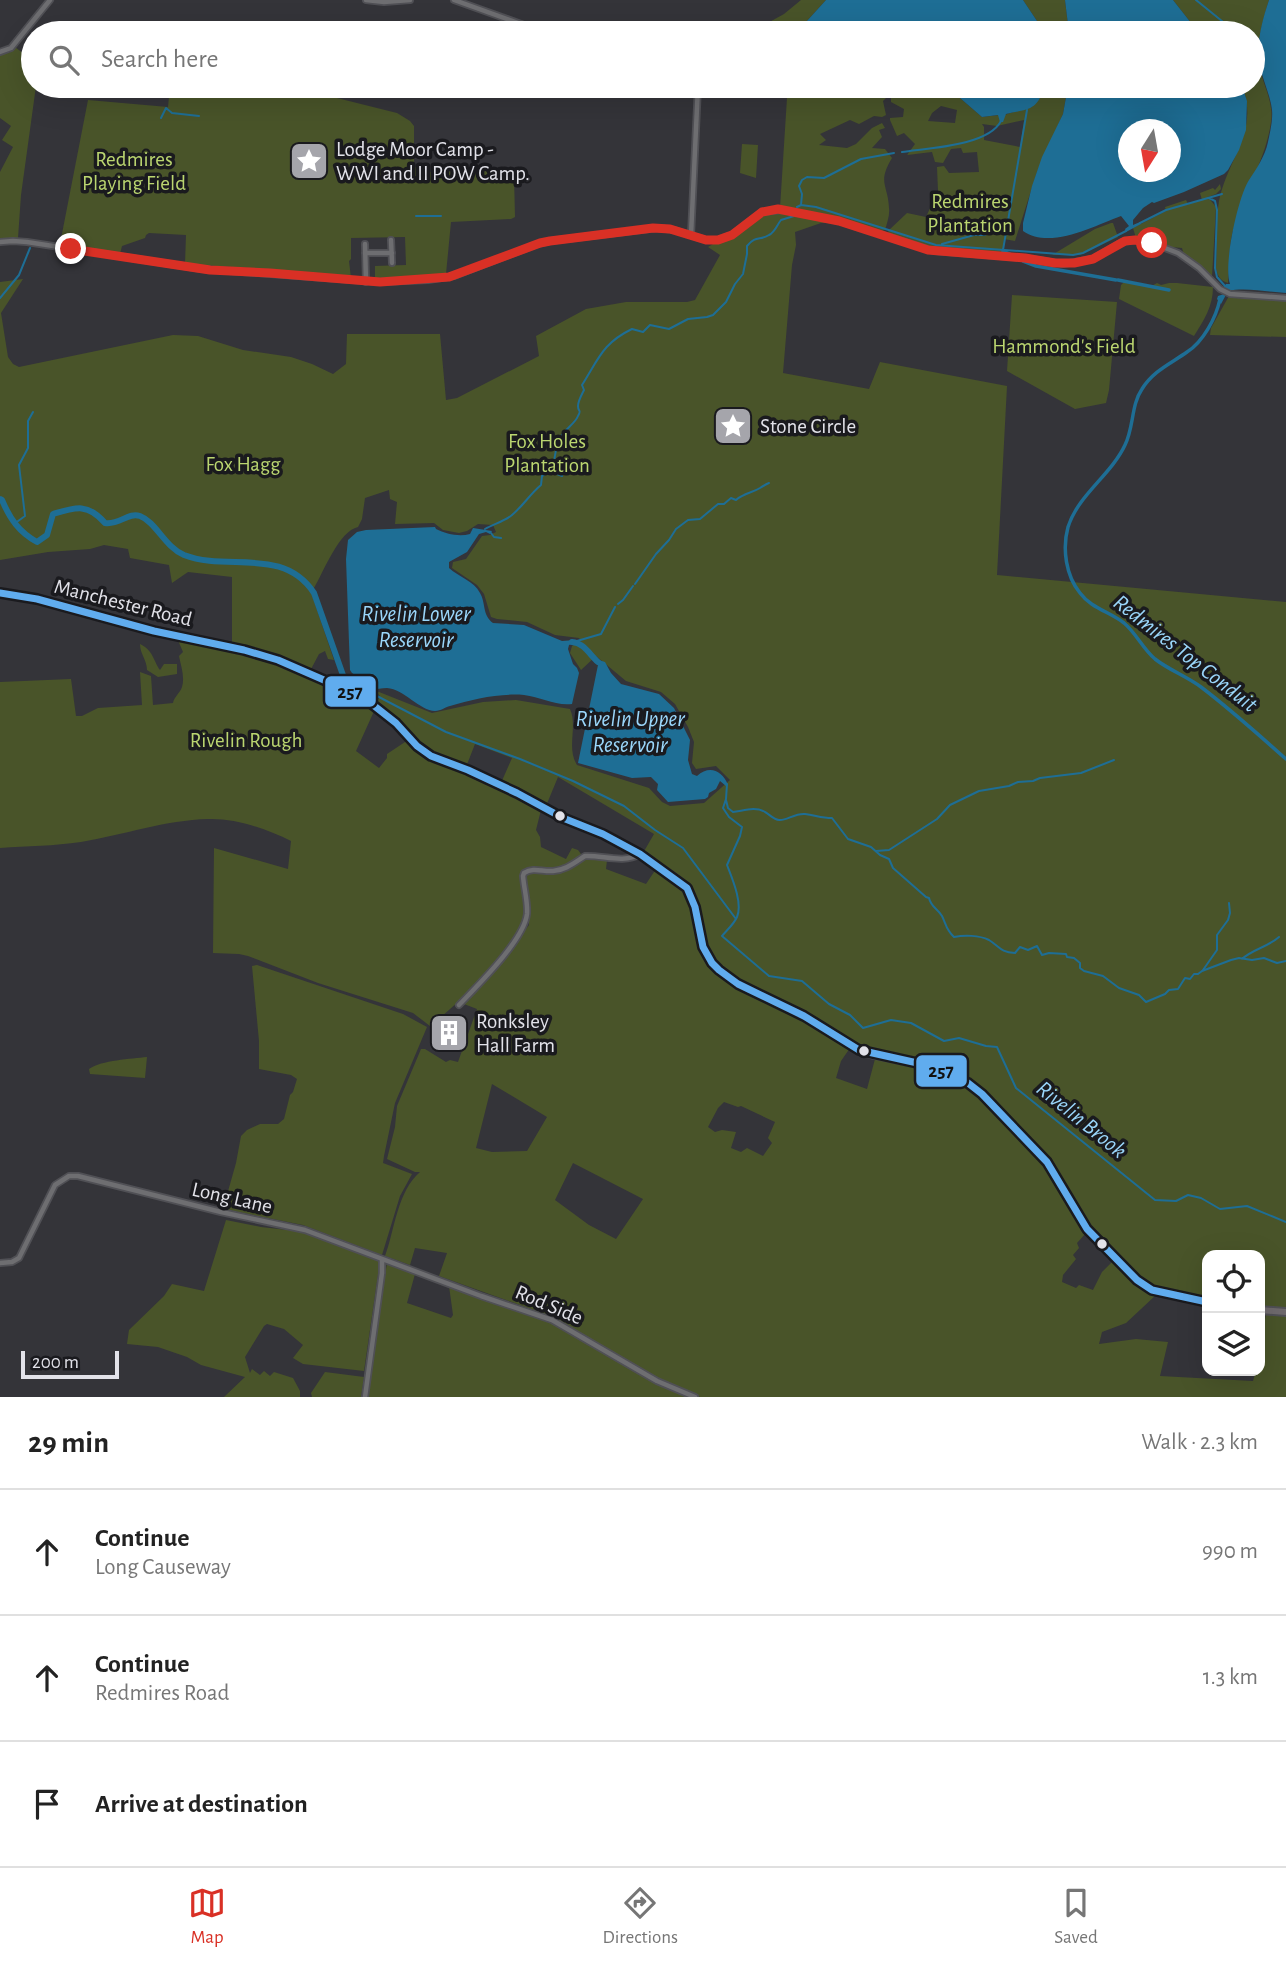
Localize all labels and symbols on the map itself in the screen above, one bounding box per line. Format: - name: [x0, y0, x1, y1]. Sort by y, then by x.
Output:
- north arrow: [1118, 119, 1181, 182]
- place label: Lodge Moor Camp - WWI and II POW Camp.: [336, 139, 530, 184]
- place icon: Lodge Moor Camp - WWI and II POW Camp.: [288, 140, 330, 182]
- park label: Redmires Playing Field: [82, 149, 186, 194]
- park label: Redmires Plantation: [927, 191, 1013, 236]
- route start: [1136, 227, 1167, 258]
- route end: [55, 233, 86, 264]
- park label: Hammond's Field: [992, 336, 1136, 357]
- place icon: Stone Circle: [712, 405, 754, 447]
- place label: Stone Circle: [760, 416, 856, 437]
- park label: Fox Holes Plantation: [504, 431, 590, 476]
- park label: Fox Hagg: [205, 454, 281, 475]
- street label: Manchester Road: [52, 576, 194, 630]
- water label: Redmires Top Conduit: [1109, 591, 1262, 717]
- water label: Rivelin Lower Reservoir: [361, 603, 471, 652]
- line badge: 257: [324, 675, 377, 708]
- text: 257: [337, 683, 363, 702]
- water label: Rivelin Upper Reservoir: [575, 708, 685, 757]
- park label: Rivelin Rough: [190, 730, 302, 751]
- unlabelled marker: [553, 809, 567, 823]
- place label: Ronksley Hall Farm: [476, 1011, 555, 1056]
- building icon: Ronksley Hall Farm: [428, 1012, 470, 1054]
- unlabelled marker: [857, 1044, 871, 1058]
- line badge: 257: [915, 1054, 968, 1088]
- text: 257: [928, 1062, 954, 1081]
- water label: Rivelin Brook: [1032, 1077, 1131, 1163]
- street label: Long Lane: [190, 1179, 274, 1217]
- unlabelled marker: [1095, 1237, 1109, 1251]
- street label: Rod Side: [512, 1281, 586, 1329]
- scale bar: [21, 1348, 119, 1380]

